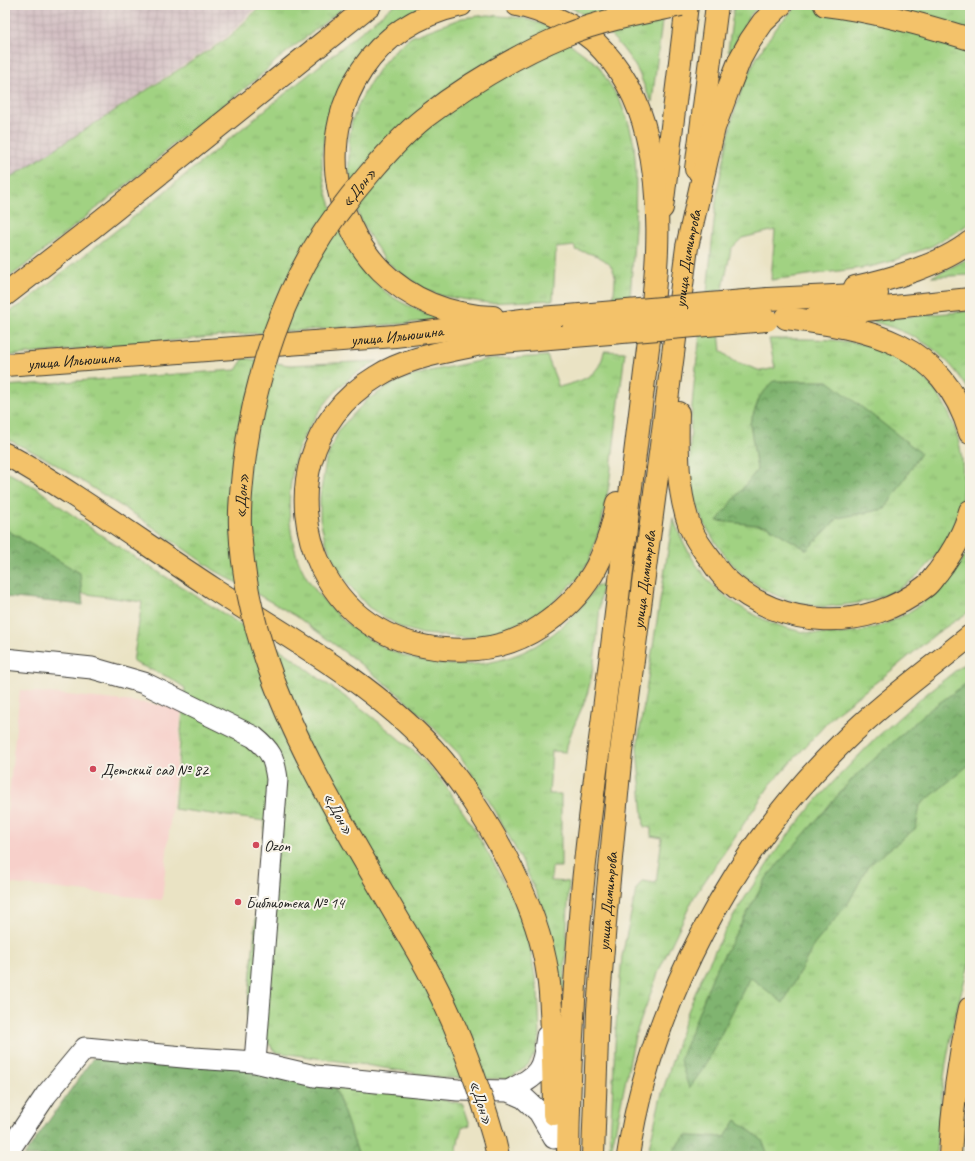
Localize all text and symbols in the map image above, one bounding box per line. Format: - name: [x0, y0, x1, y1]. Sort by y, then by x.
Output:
- street label: «Дон»: [337, 164, 381, 212]
- street label: улица Димитрова: [670, 207, 706, 310]
- street label: улица Ильюшина: [349, 321, 446, 350]
- street label: улица Ильюшина: [26, 347, 122, 374]
- street label: «Дон»: [231, 472, 254, 519]
- street label: улица Димитрова: [628, 528, 661, 631]
- place label: Детский сад № 82: [101, 760, 210, 780]
- marker: Детский сад № 82: [88, 764, 98, 774]
- street label: «Дон»: [318, 789, 358, 838]
- place label: Ozon: [264, 836, 291, 856]
- marker: Ozon: [251, 840, 261, 850]
- street label: улица Димитрова: [594, 850, 623, 953]
- place label: Библиотека № 14: [246, 893, 346, 913]
- marker: Библиотека № 14: [233, 897, 243, 907]
- street label: «Дон»: [465, 1078, 498, 1127]

